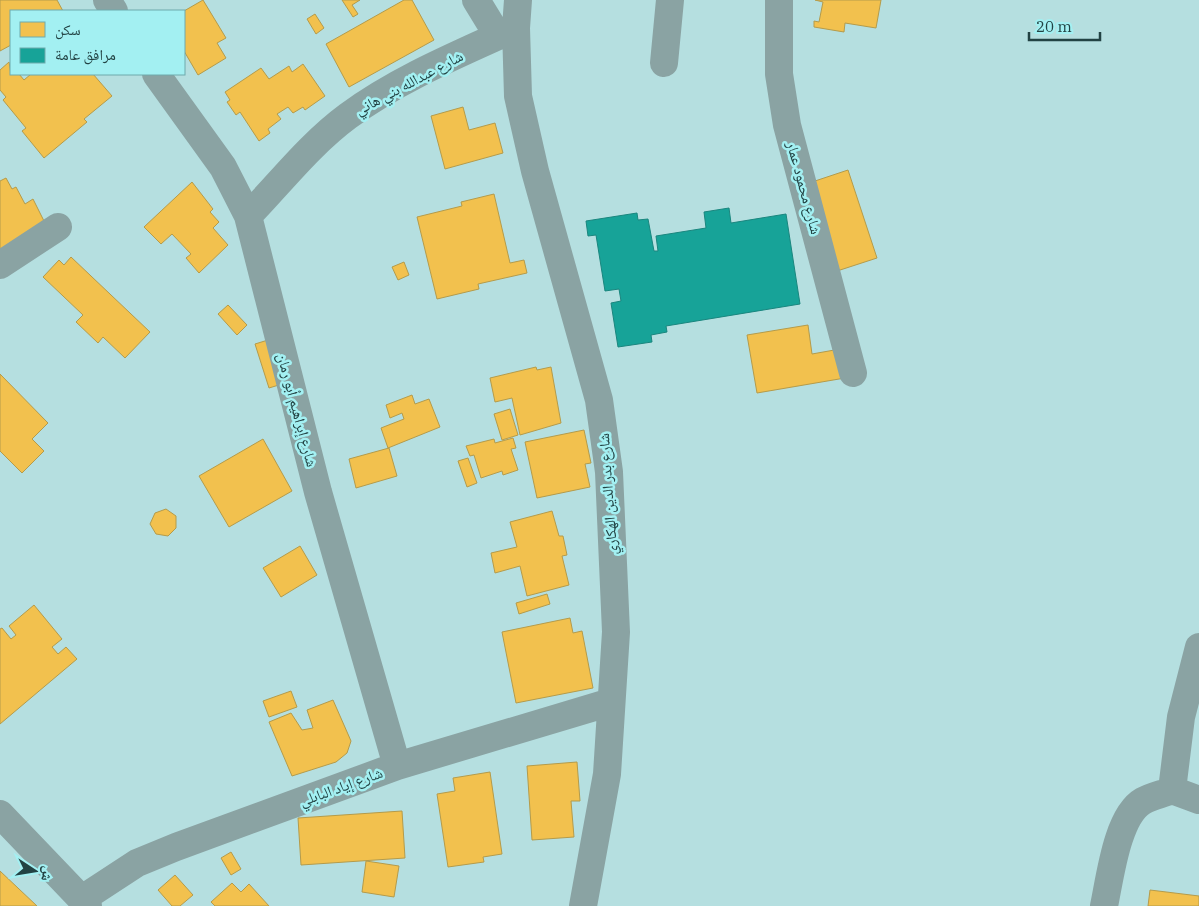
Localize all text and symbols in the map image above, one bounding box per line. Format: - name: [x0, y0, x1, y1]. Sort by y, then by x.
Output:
- legend: [10, 10, 185, 75]
- scale bar: [1029, 10, 1100, 42]
- text: 20 m: [1036, 17, 1072, 36]
- text: سكن: [55, 20, 81, 40]
- text: مرافق عامة: [55, 45, 116, 65]
- street label: شارع عبدالله بني هاني: [351, 46, 468, 122]
- street label: شارع محمود عمار: [782, 139, 826, 237]
- street label: شارع إبراهيم أبو رمان: [272, 351, 322, 469]
- street label: شارع بدر الدين الهكاري: [594, 432, 624, 556]
- street label: شارع إياد البابلي: [297, 763, 386, 813]
- north arrow: [10, 846, 60, 896]
- text: ش: [37, 865, 58, 883]

